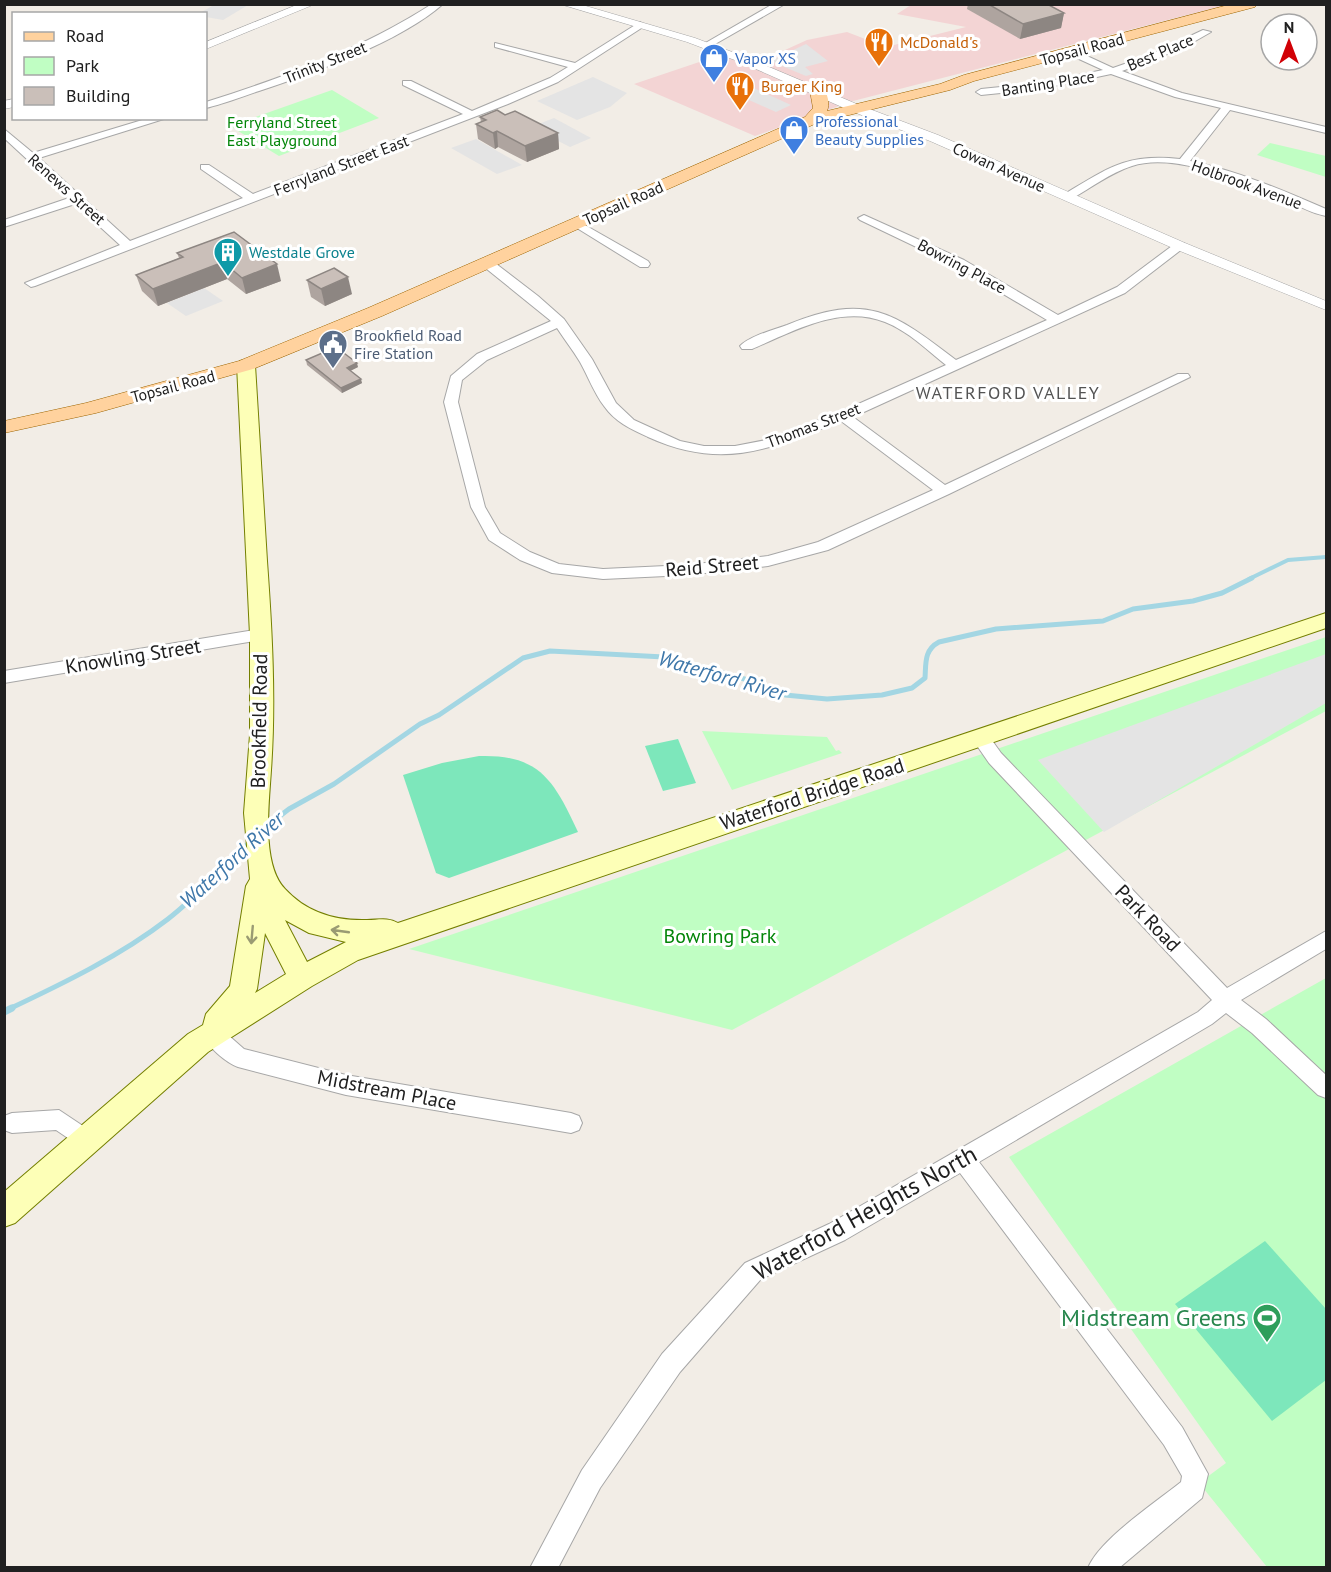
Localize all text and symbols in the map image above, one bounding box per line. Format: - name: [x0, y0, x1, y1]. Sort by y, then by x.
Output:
- legend: [12, 12, 207, 120]
- north arrow: [1259, 12, 1319, 72]
- text: N: [1284, 17, 1294, 37]
- text: Road: [66, 24, 104, 47]
- restaurant icon: McDonald's: [863, 26, 895, 68]
- street label: Topsail Road: [1038, 28, 1126, 70]
- street label: Best Place: [1124, 29, 1196, 75]
- place label: McDonald's: [900, 32, 978, 52]
- street label: Trinity Street: [281, 36, 370, 88]
- shop icon: Vapor XS: [698, 42, 730, 84]
- place label: Vapor XS: [734, 48, 796, 68]
- text: Park: [66, 54, 99, 77]
- street label: Banting Place: [1000, 66, 1096, 100]
- restaurant icon: Burger King: [724, 70, 756, 112]
- place label: Burger King: [761, 76, 842, 96]
- text: Building: [66, 84, 130, 107]
- place label: Professional Beauty Supplies: [815, 111, 924, 149]
- park label: Ferryland Street East Playground: [227, 112, 337, 150]
- shop icon: Professional Beauty Supplies: [778, 114, 810, 156]
- street label: Ferryland Street East: [271, 130, 412, 200]
- street label: Cowan Avenue: [950, 138, 1048, 196]
- street label: Renews Street: [24, 149, 110, 229]
- street label: Holbrook Avenue: [1189, 155, 1305, 213]
- street label: Topsail Road: [580, 176, 666, 230]
- street label: Bowring Place: [914, 234, 1010, 298]
- building icon: Westdale Grove: [212, 236, 244, 278]
- place label: Westdale Grove: [249, 242, 355, 262]
- place label: Brookfield Road Fire Station: [354, 325, 462, 363]
- public building icon: Brookfield Road Fire Station: [317, 328, 349, 370]
- street label: Topsail Road: [129, 365, 217, 407]
- district label: WATERFORD VALLEY: [916, 381, 1100, 404]
- street label: Thomas Street: [763, 398, 863, 452]
- street label: Reid Street: [664, 549, 760, 583]
- street label: Knowling Street: [63, 632, 203, 680]
- water label: Waterford River: [655, 644, 791, 707]
- street label: Brookfield Road: [245, 653, 273, 789]
- street label: Waterford Bridge Road: [717, 752, 907, 836]
- water label: Waterford River: [174, 804, 291, 914]
- street label: Park Road: [1110, 879, 1186, 957]
- park label: Bowring Park: [664, 923, 777, 949]
- one-way arrow: [246, 925, 257, 945]
- one-way arrow: [331, 925, 350, 936]
- street label: Midstream Place: [315, 1064, 459, 1116]
- street label: Waterford Heights North: [747, 1138, 982, 1287]
- place label: Midstream Greens: [1061, 1302, 1246, 1333]
- sports icon: Midstream Greens: [1251, 1302, 1283, 1344]

